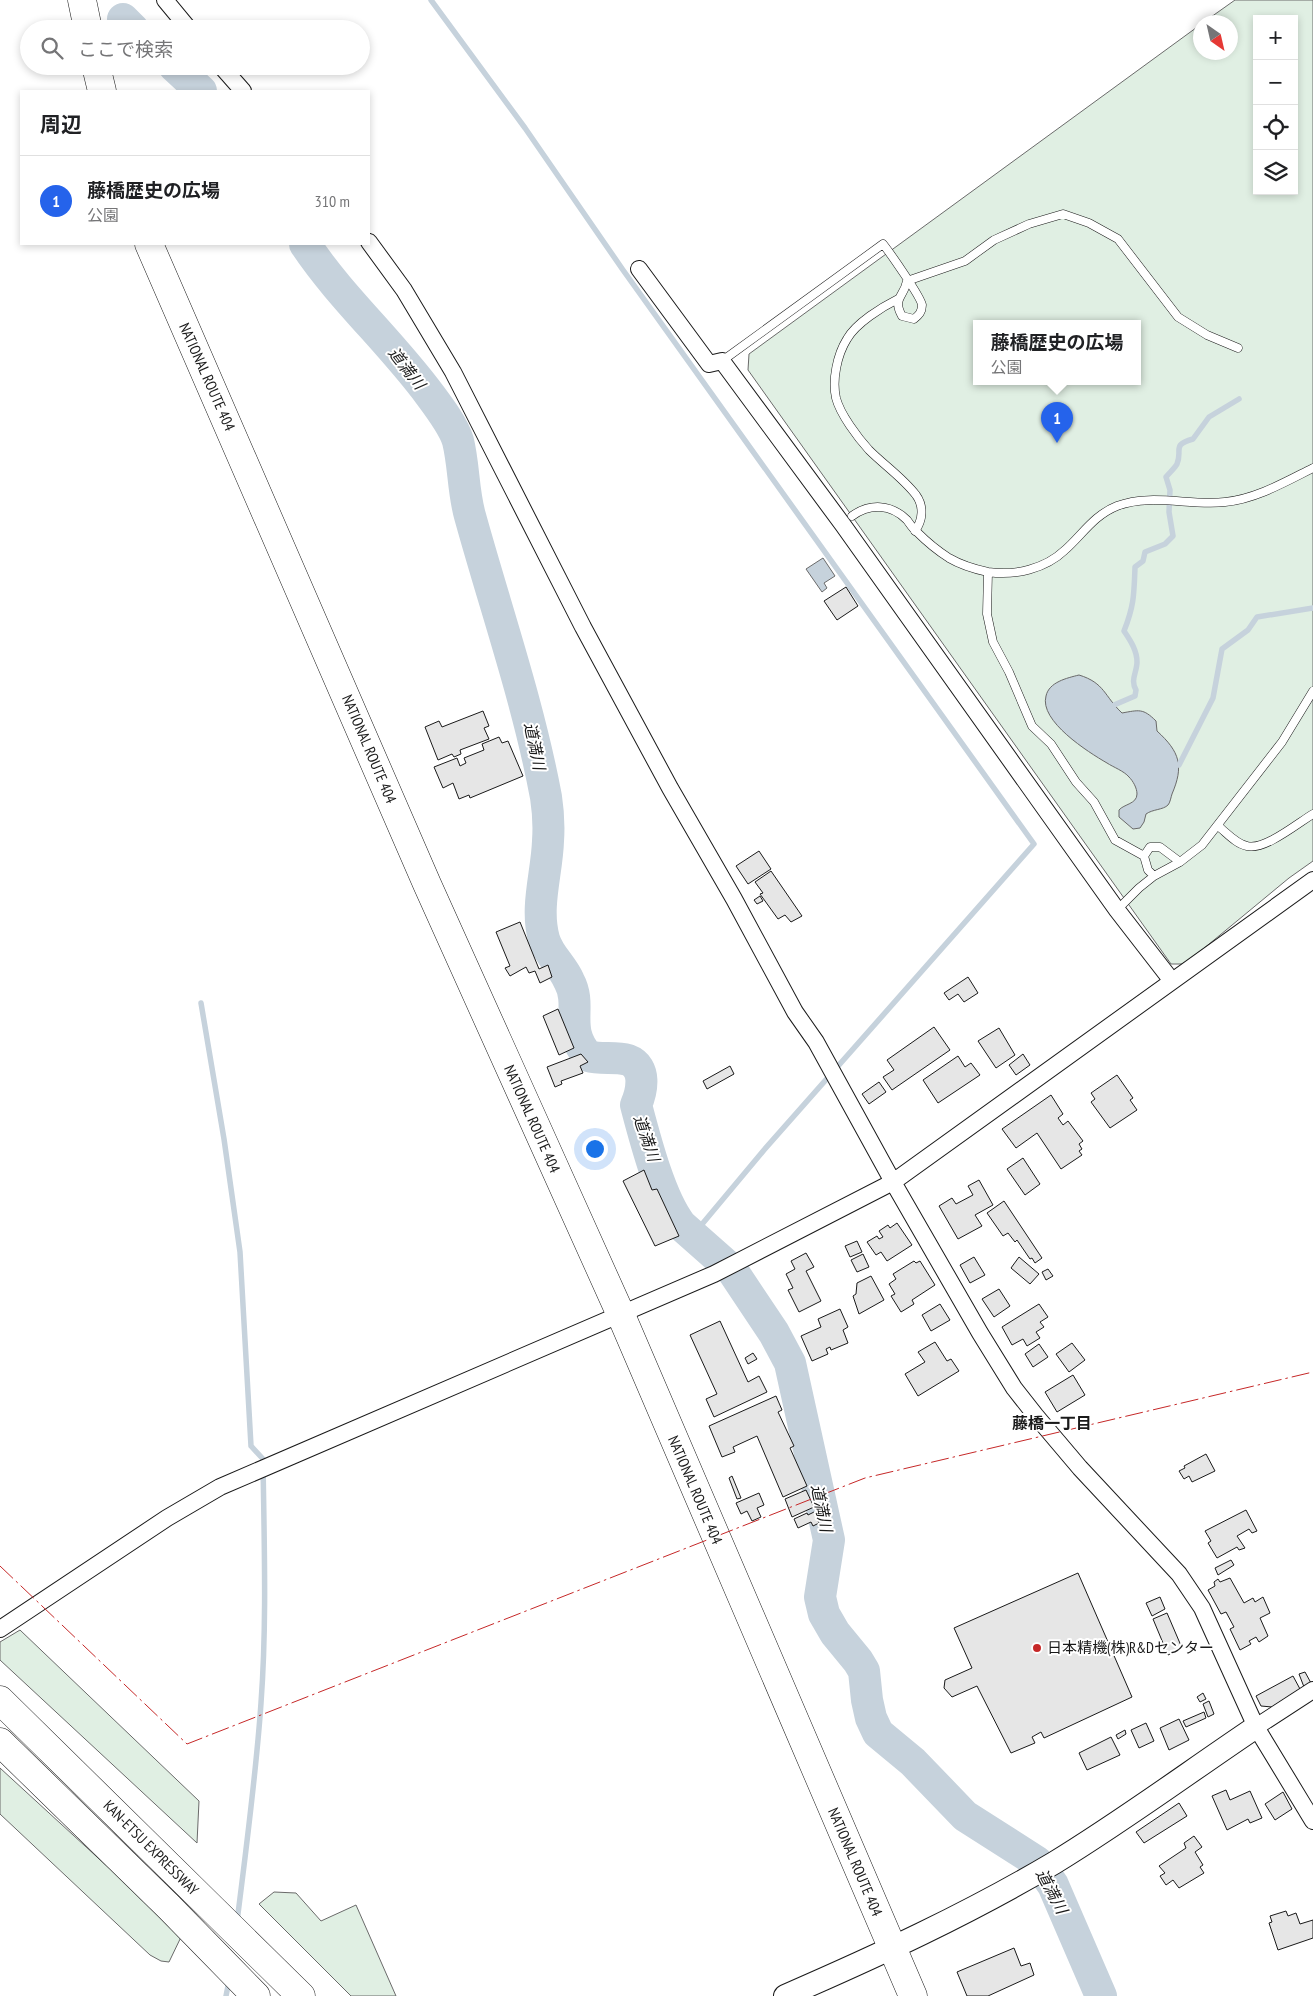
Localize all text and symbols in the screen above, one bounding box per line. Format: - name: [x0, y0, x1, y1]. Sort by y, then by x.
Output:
- north arrow: [1193, 15, 1238, 60]
- map controls: [1253, 15, 1298, 195]
- button: +: [1253, 15, 1298, 60]
- search box: [20, 20, 370, 75]
- icon: search: [38, 34, 66, 62]
- text: ここで検索: [78, 37, 173, 61]
- button: −: [1253, 60, 1298, 105]
- button: locate: [1253, 105, 1298, 150]
- text: 周辺: [40, 111, 82, 138]
- button: layers: [1253, 150, 1298, 195]
- text: 藤橋歴史の広場: [87, 178, 220, 202]
- text: 1: [52, 191, 60, 211]
- text: 310 m: [315, 191, 350, 211]
- text: 公園: [87, 205, 119, 225]
- street label: NATIONAL ROUTE 404: [175, 320, 240, 434]
- popup: [973, 320, 1141, 385]
- text: 藤橋歴史の広場: [990, 330, 1124, 354]
- water label: 道満川: [384, 343, 431, 395]
- text: 公園: [990, 357, 1023, 377]
- pin: 1: [1041, 402, 1073, 443]
- street label: NATIONAL ROUTE 404: [338, 692, 401, 806]
- water label: 道満川: [520, 720, 550, 774]
- street label: NATIONAL ROUTE 404: [500, 1062, 565, 1176]
- water label: 道満川: [630, 1112, 665, 1166]
- your location: [582, 1136, 608, 1162]
- district label: 藤橋一丁目: [1012, 1413, 1092, 1433]
- street label: NATIONAL ROUTE 404: [664, 1433, 727, 1547]
- water label: 道満川: [807, 1482, 837, 1536]
- place label: 日本精機(株)R&Dセンター: [1047, 1638, 1214, 1657]
- marker: 日本精機(株)R&Dセンター: [1031, 1642, 1043, 1654]
- street label: KAN-ETSU EXPRESSWAY: [100, 1796, 203, 1899]
- street label: NATIONAL ROUTE 404: [824, 1805, 887, 1919]
- water label: 道満川: [1032, 1865, 1073, 1919]

